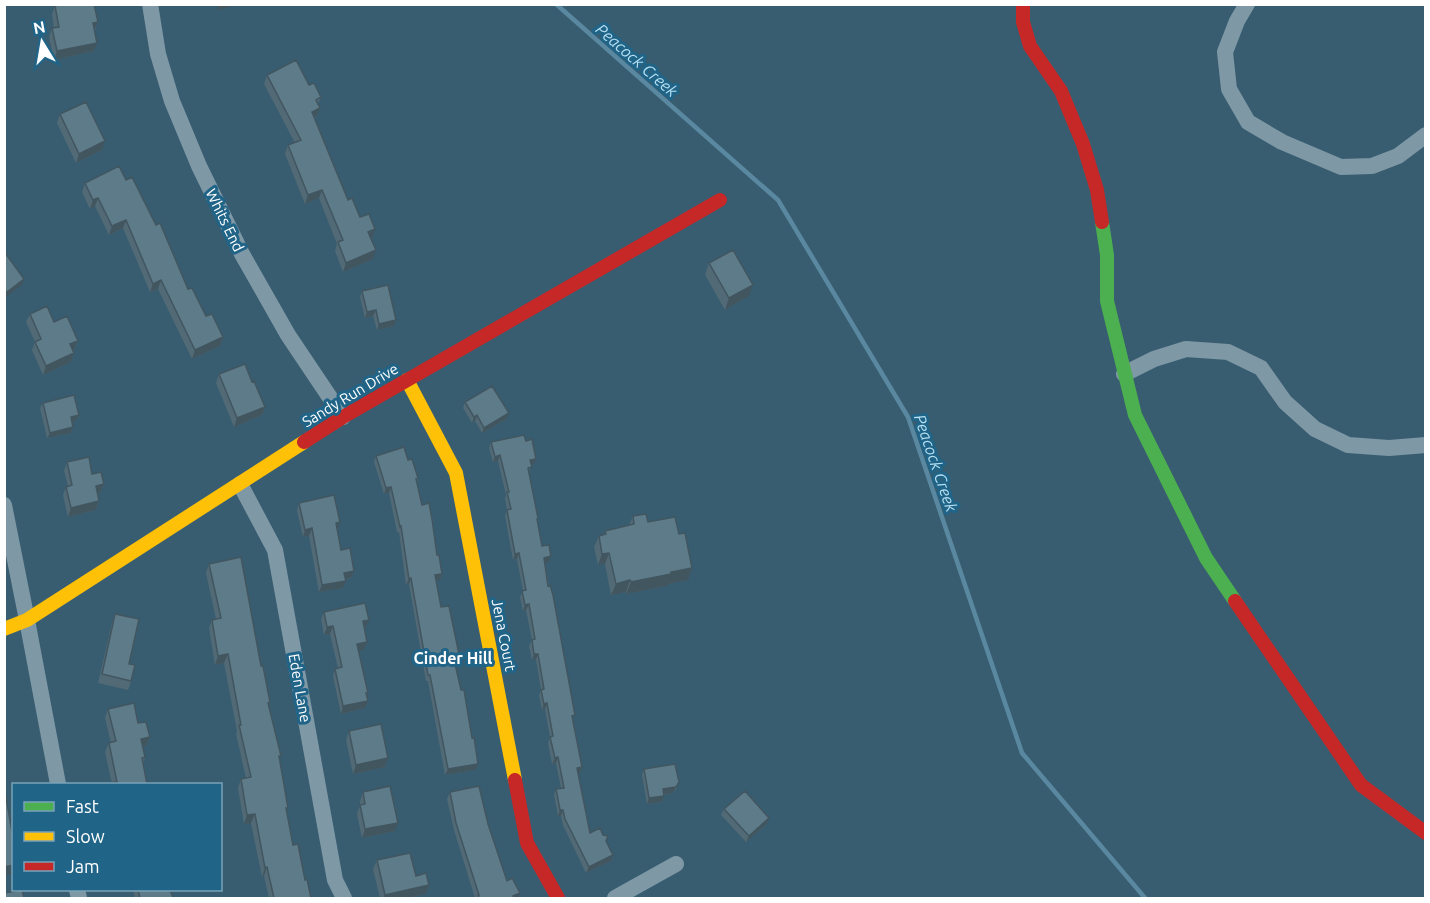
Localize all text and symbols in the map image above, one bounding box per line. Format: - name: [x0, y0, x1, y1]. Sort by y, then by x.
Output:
- north arrow: [12, 12, 72, 72]
- text: N: [32, 17, 47, 37]
- water label: Peacock Creek: [593, 20, 682, 101]
- street label: Whits End: [203, 186, 247, 254]
- street label: Sandy Run Drive: [299, 360, 401, 430]
- water label: Peacock Creek: [911, 412, 961, 515]
- street label: Jena Court: [489, 597, 519, 673]
- district label: Cinder Hill: [414, 649, 493, 667]
- street label: Eden Lane: [286, 652, 314, 724]
- legend: [12, 783, 222, 891]
- text: Fast: [66, 796, 99, 816]
- text: Slow: [66, 826, 105, 846]
- text: Jam: [66, 856, 100, 876]

